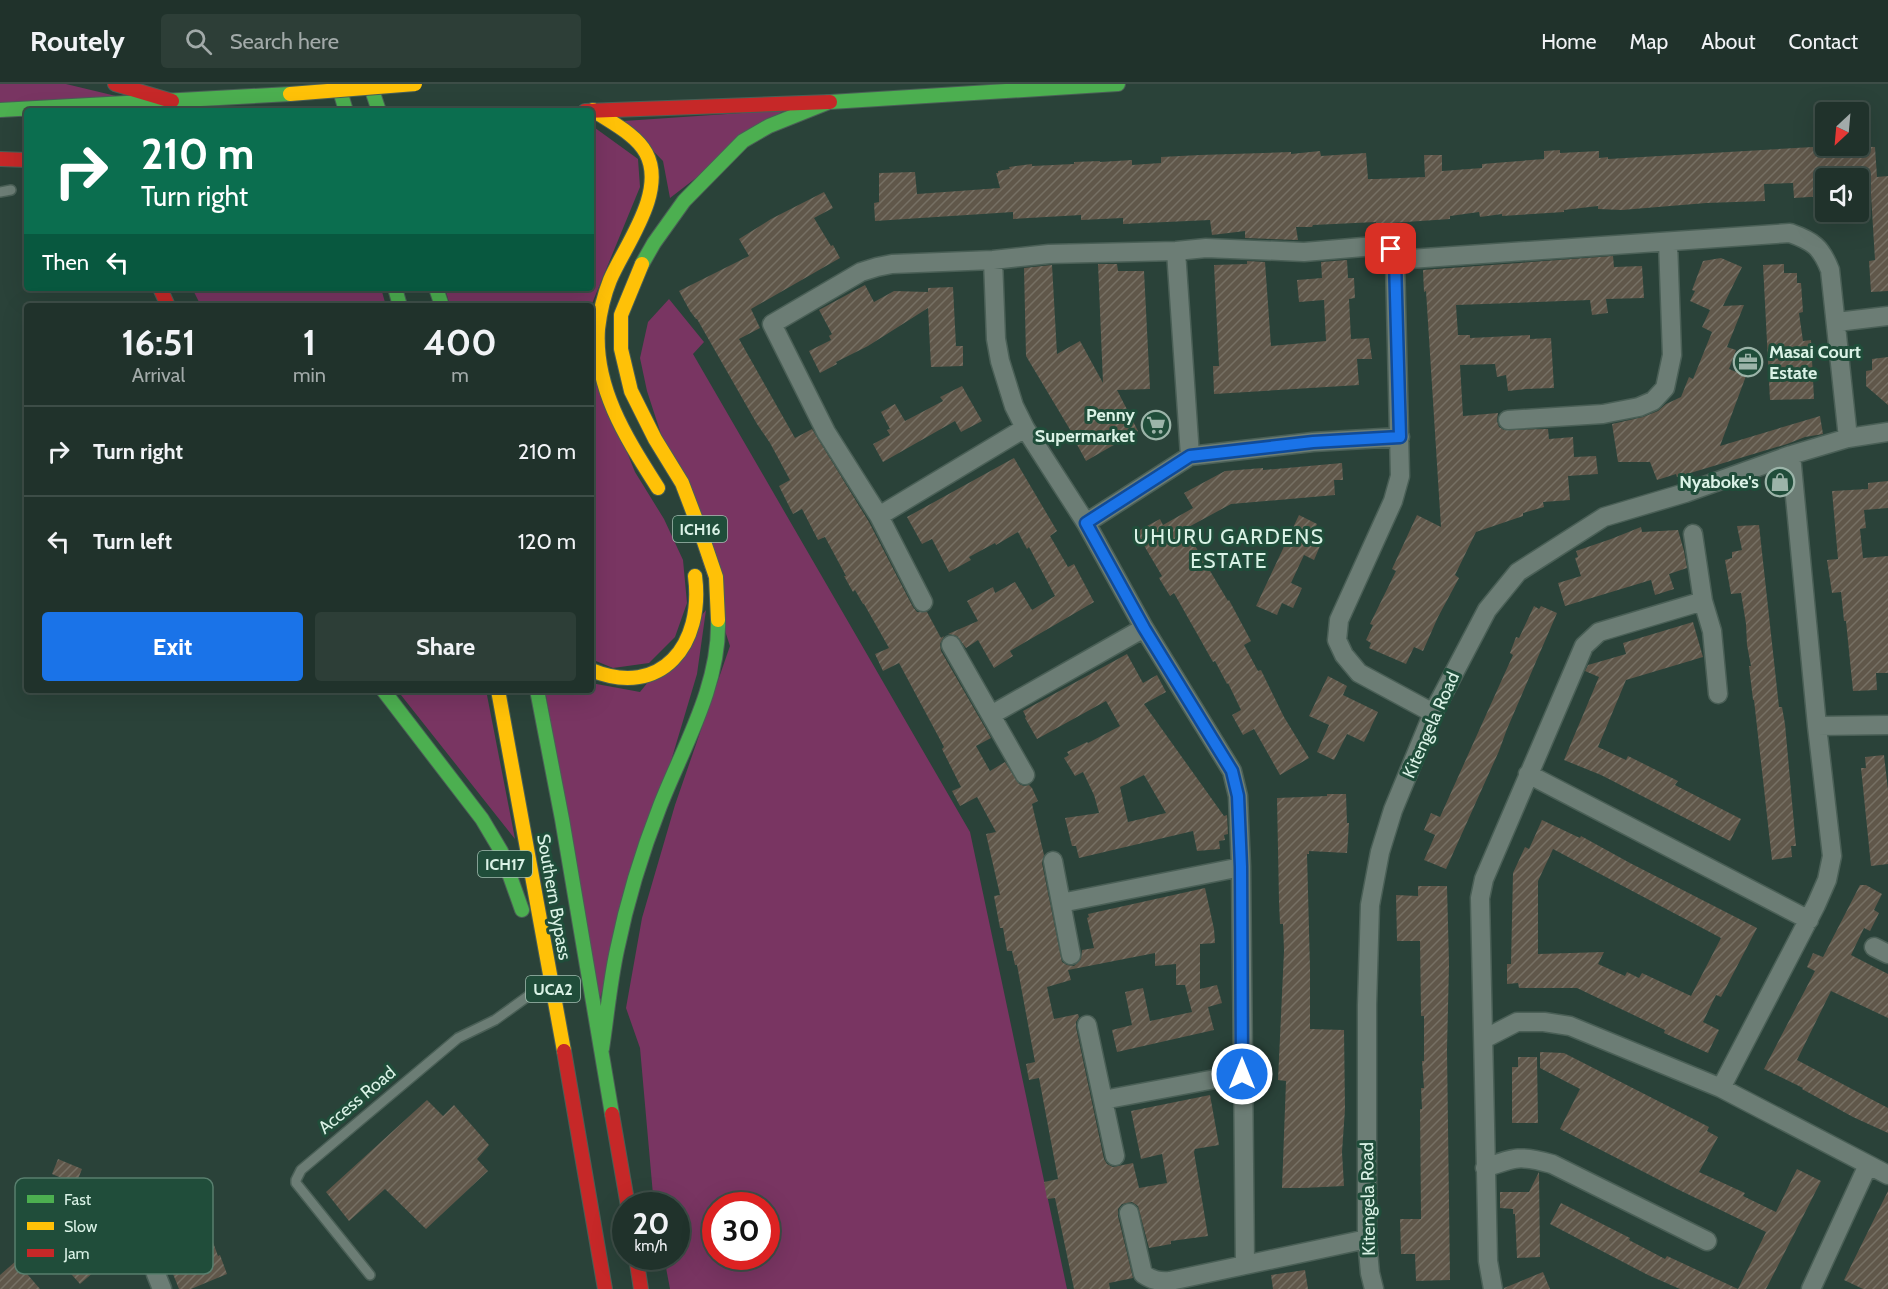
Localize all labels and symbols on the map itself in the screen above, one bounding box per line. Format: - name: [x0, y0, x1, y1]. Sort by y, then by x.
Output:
- north arrow: [1815, 102, 1869, 156]
- pin: [1365, 223, 1416, 274]
- place label: Masai Court Estate: [1769, 341, 1861, 384]
- office icon: Masai Court Estate: [1732, 346, 1764, 378]
- place label: Penny Supermarket: [1035, 404, 1135, 447]
- supermarket icon: Penny Supermarket: [1140, 409, 1172, 441]
- shop icon: Nyaboke's: [1764, 466, 1796, 498]
- place label: Nyaboke's: [1679, 471, 1759, 493]
- road number: ICH16: [673, 516, 727, 542]
- district label: UHURU GARDENS ESTATE: [1134, 524, 1325, 573]
- street label: Kitengela Road: [1398, 669, 1464, 781]
- street label: Southern Bypass: [532, 832, 576, 962]
- road number: ICH17: [478, 851, 532, 877]
- road number: UCA2: [526, 976, 580, 1002]
- position arrow: [1210, 1042, 1274, 1106]
- street label: Access Road: [314, 1061, 400, 1139]
- street label: Kitengela Road: [1356, 1142, 1380, 1256]
- legend: [15, 1178, 213, 1274]
- text: Fast: [64, 1190, 92, 1209]
- speed limit sign: 30: [702, 1192, 780, 1270]
- text: Slow: [64, 1217, 98, 1236]
- text: Jam: [63, 1244, 90, 1263]

